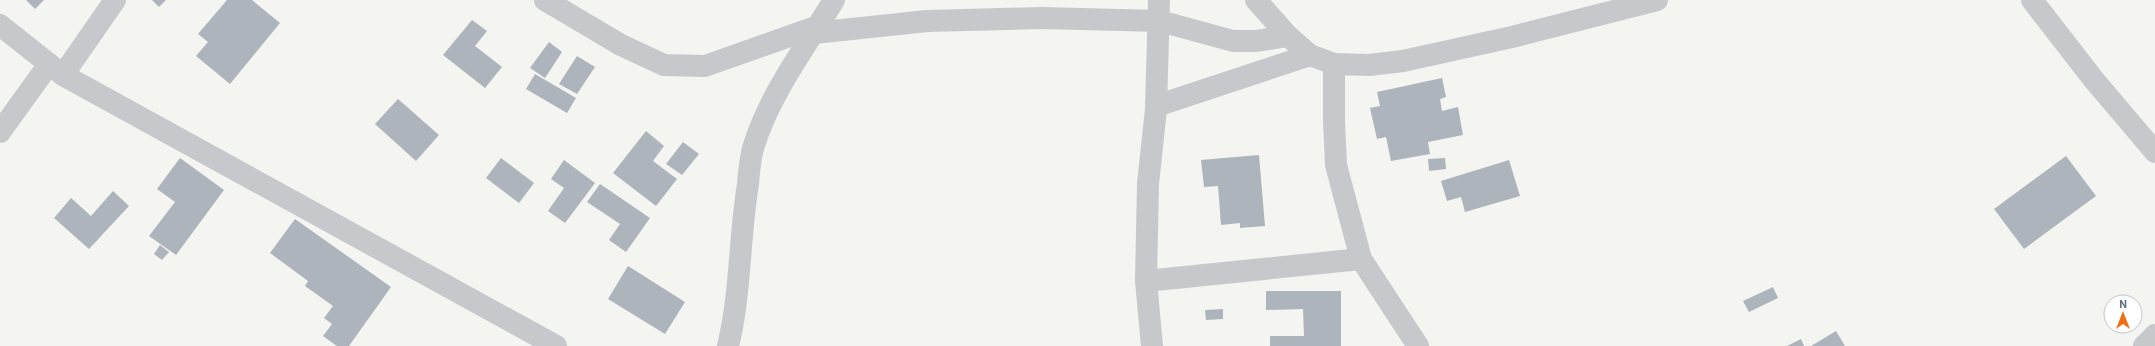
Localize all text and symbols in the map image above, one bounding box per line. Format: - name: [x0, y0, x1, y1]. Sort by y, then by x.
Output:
- north arrow: [2103, 294, 2143, 334]
- text: N: [2119, 298, 2127, 311]

